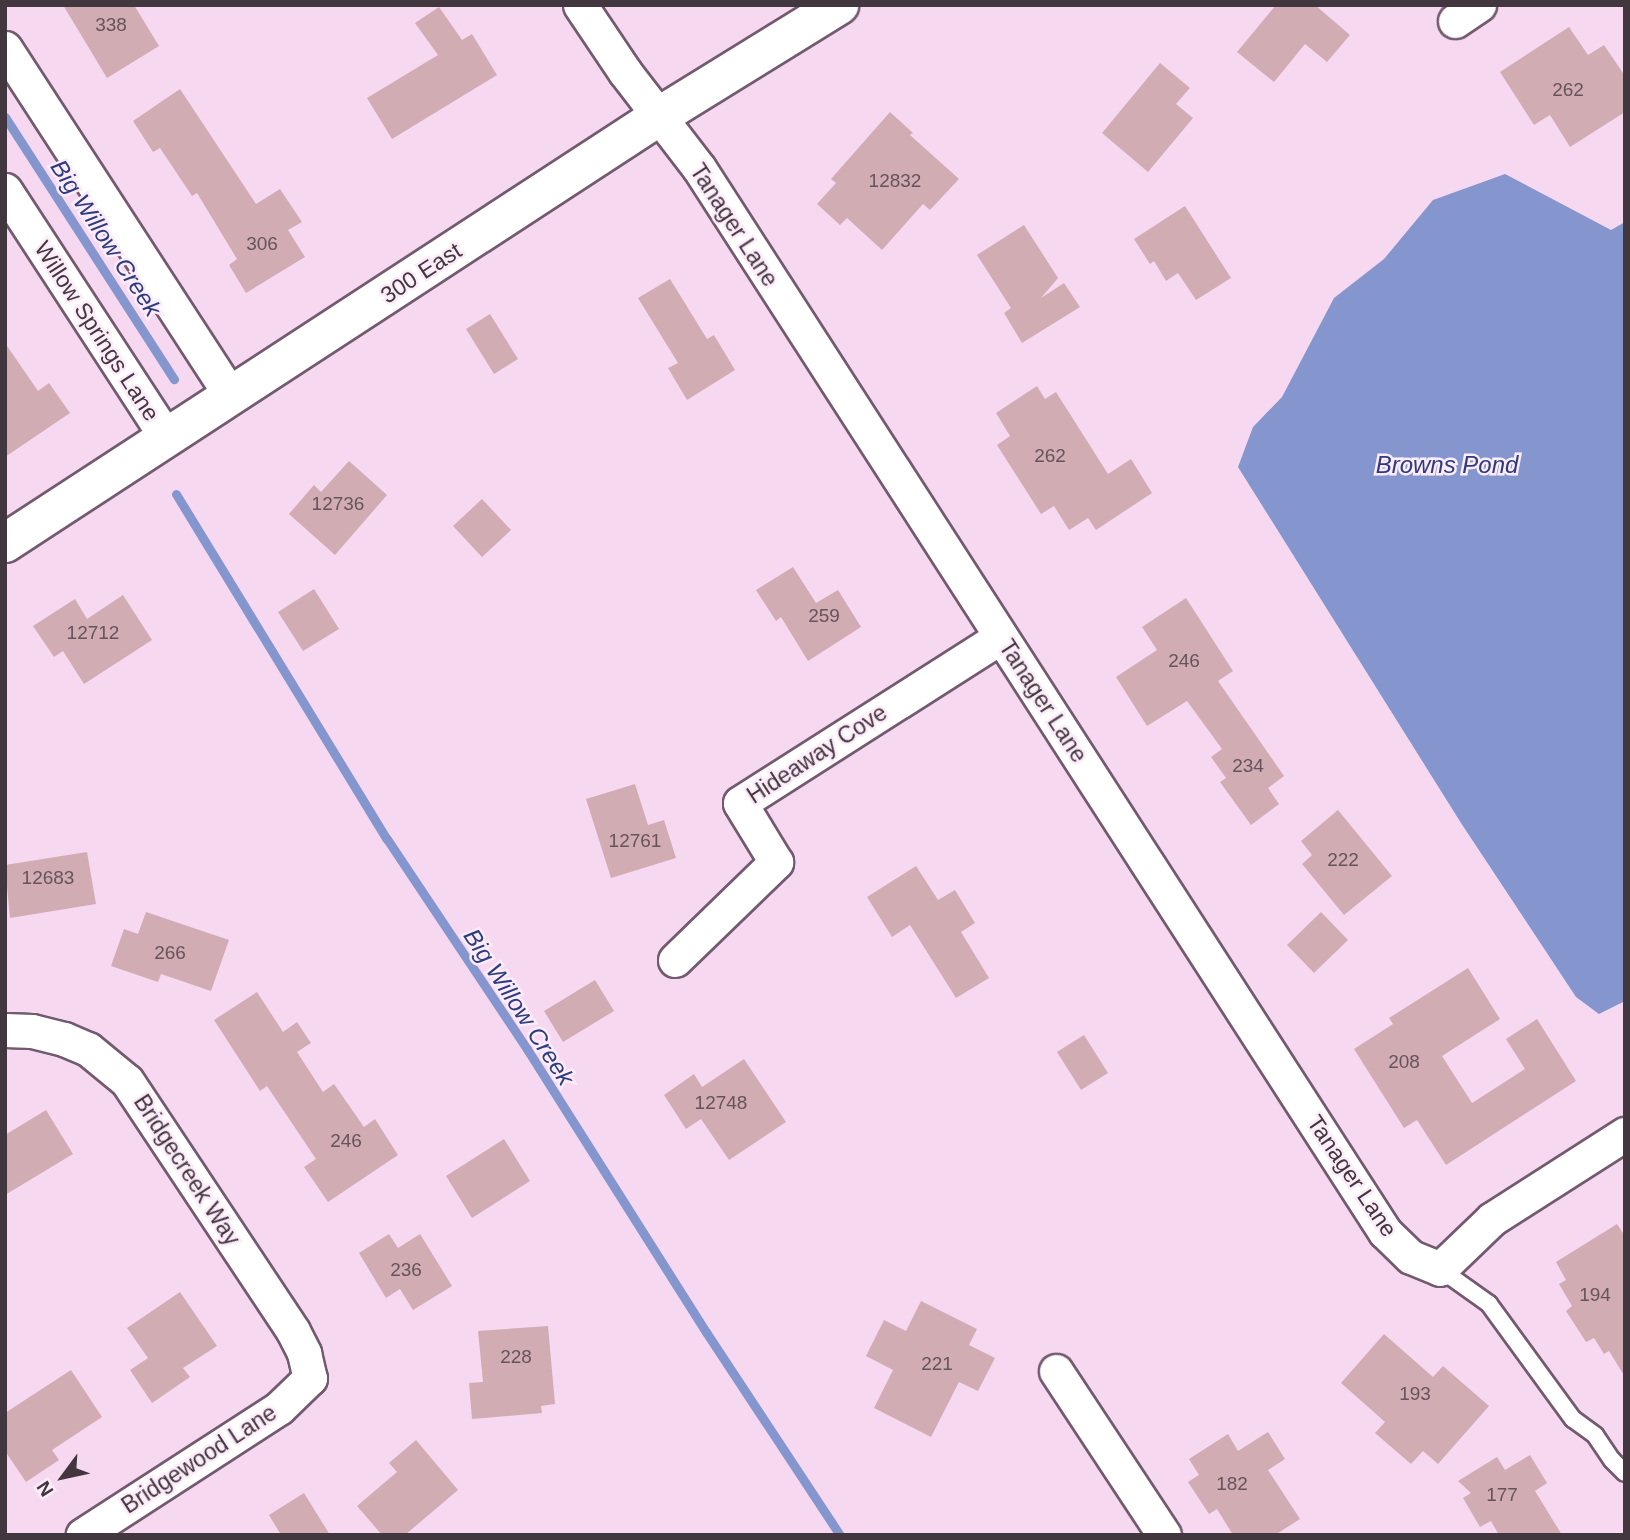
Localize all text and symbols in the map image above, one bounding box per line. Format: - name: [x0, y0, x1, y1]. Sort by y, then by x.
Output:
- house number: 338: [95, 14, 127, 36]
- house number: 262: [1552, 79, 1584, 101]
- water label: Big Willow Creek: [45, 154, 167, 322]
- street label: Tanager Lane: [684, 158, 784, 292]
- house number: 12832: [869, 170, 921, 192]
- house number: 306: [246, 233, 278, 255]
- street label: Willow Springs Lane: [29, 236, 165, 426]
- street label: 300 East: [375, 237, 467, 309]
- house number: 262: [1034, 445, 1066, 467]
- water label: Browns Pond: [1376, 451, 1518, 479]
- house number: 12736: [312, 493, 364, 515]
- house number: 259: [808, 605, 840, 627]
- house number: 12712: [67, 622, 119, 644]
- street label: Tanager Lane: [993, 634, 1093, 768]
- house number: 246: [1168, 650, 1200, 672]
- street label: Hideaway Cove: [742, 699, 892, 809]
- house number: 234: [1232, 755, 1264, 777]
- house number: 12761: [609, 830, 661, 852]
- house number: 222: [1327, 849, 1359, 871]
- house number: 12683: [22, 867, 74, 889]
- water label: Big Willow Creek: [458, 923, 580, 1091]
- house number: 266: [154, 942, 186, 964]
- house number: 208: [1388, 1051, 1420, 1073]
- street label: Bridgecreek Way: [128, 1089, 246, 1251]
- house number: 12748: [695, 1092, 747, 1114]
- street label: Tanager Lane: [1301, 1110, 1403, 1242]
- house number: 246: [330, 1130, 362, 1152]
- house number: 236: [390, 1259, 422, 1281]
- house number: 194: [1579, 1284, 1611, 1306]
- house number: 228: [500, 1346, 532, 1368]
- house number: 221: [921, 1353, 953, 1375]
- house number: 193: [1399, 1383, 1431, 1405]
- street label: Bridgewood Lane: [116, 1399, 282, 1519]
- north arrow: [28, 1442, 98, 1512]
- house number: 182: [1216, 1473, 1248, 1495]
- text: N: [32, 1477, 58, 1500]
- house number: 177: [1486, 1484, 1518, 1506]

